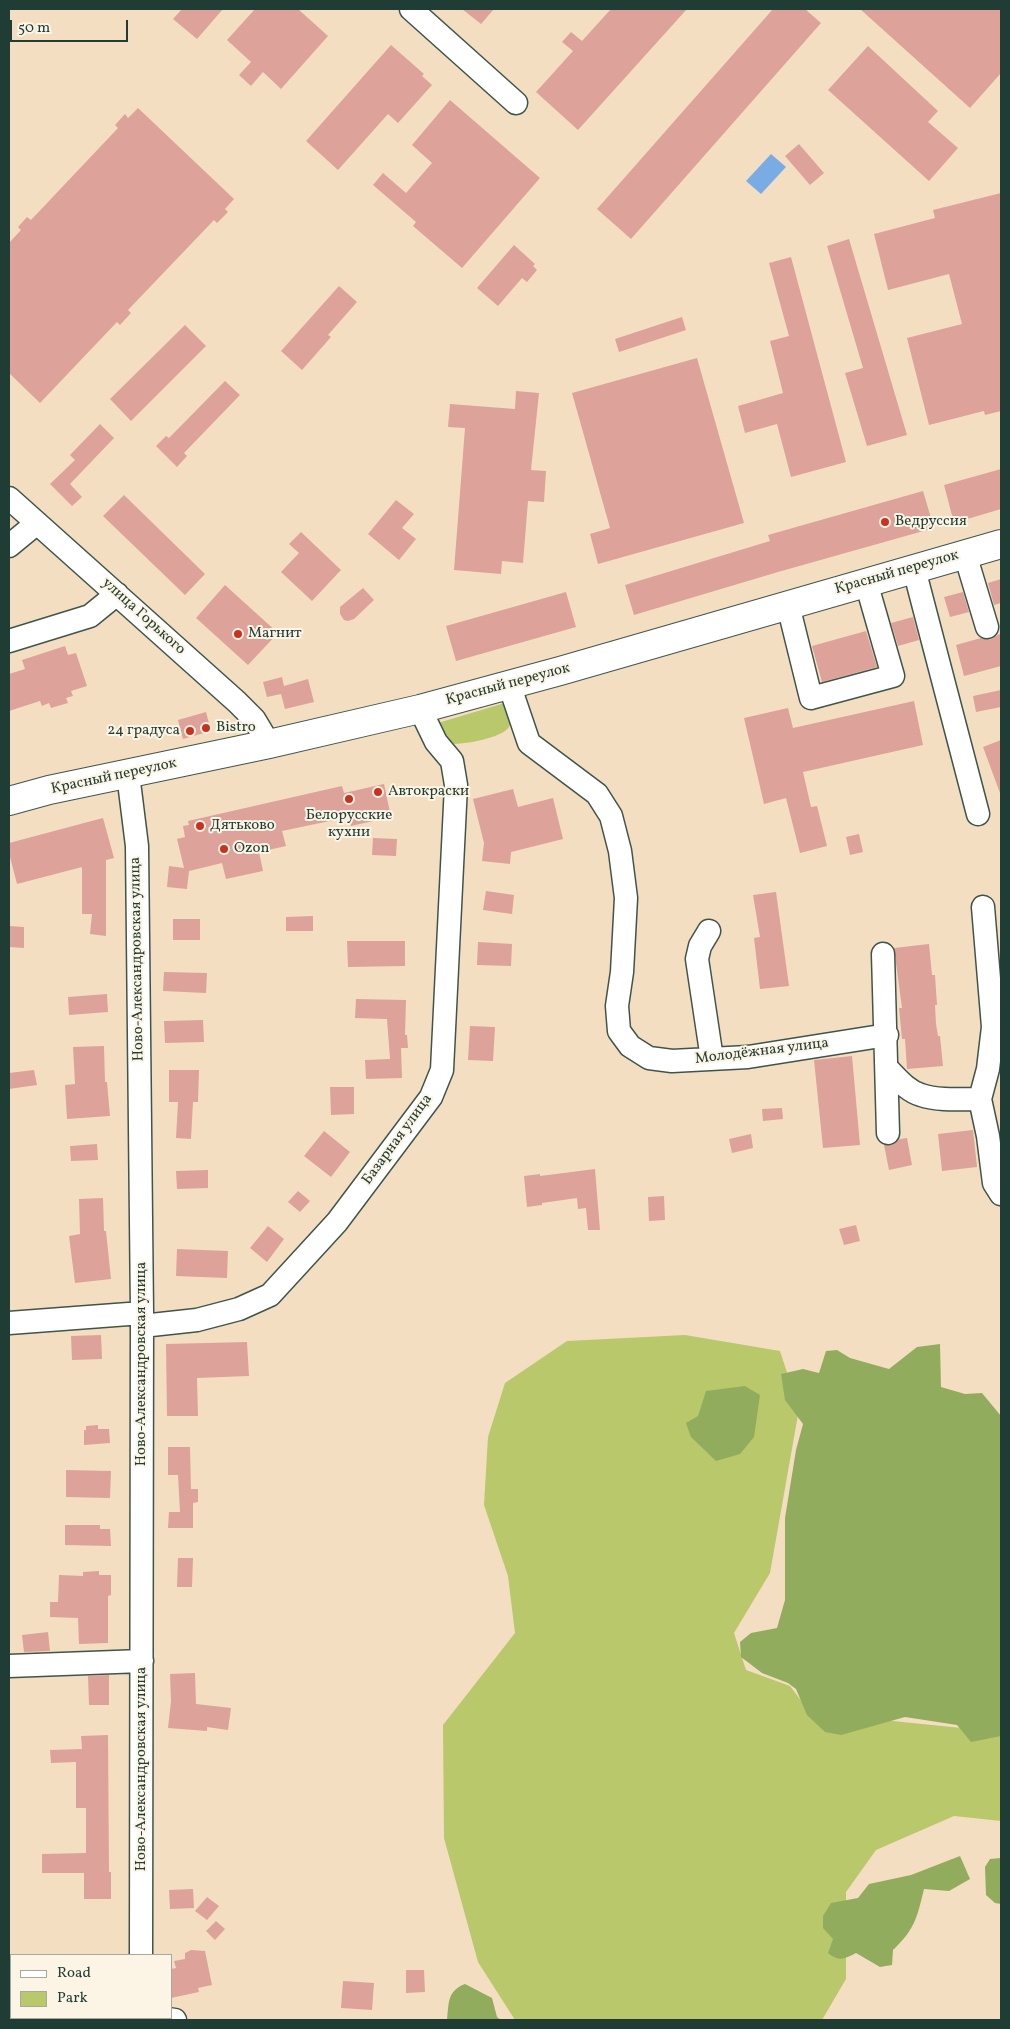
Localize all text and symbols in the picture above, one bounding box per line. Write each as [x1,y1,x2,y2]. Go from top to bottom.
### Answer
scale bar [12,10,130,42]
text: 50 m [18,18,50,39]
place label: Ведруссия [895,513,967,531]
marker: Ведруссия [879,516,891,528]
street label: Красный переулок [833,547,961,599]
street label: улица Горького [98,575,188,659]
place label: Магнит [248,625,302,643]
marker: Магнит [232,628,244,640]
street label: Красный переулок [444,660,572,710]
place label: Bistro [216,719,256,737]
place label: 24 градуса [107,722,180,740]
marker: Bistro [200,722,212,734]
marker: 24 градуса [184,725,196,737]
street label: Красный переулок [50,755,178,799]
place label: Автокраски [388,783,469,801]
marker: Автокраски [372,786,384,798]
marker: Белорусские кухни [343,793,355,805]
place label: Белорусские кухни [306,807,392,842]
place label: Дятьково [210,817,275,835]
marker: Дятьково [194,820,206,832]
place label: Ozon [234,840,269,858]
marker: Ozon [218,843,230,855]
street label: Ново-Александровская улица [127,857,149,1061]
street label: Молодёжная улица [694,1035,830,1069]
street label: Базарная улица [359,1091,437,1189]
street label: Ново-Александровская улица [133,1262,151,1466]
street label: Ново-Александровская улица [133,1667,151,1871]
legend [10,1954,172,2019]
text: Road [57,1963,91,1984]
text: Park [57,1988,88,2009]

